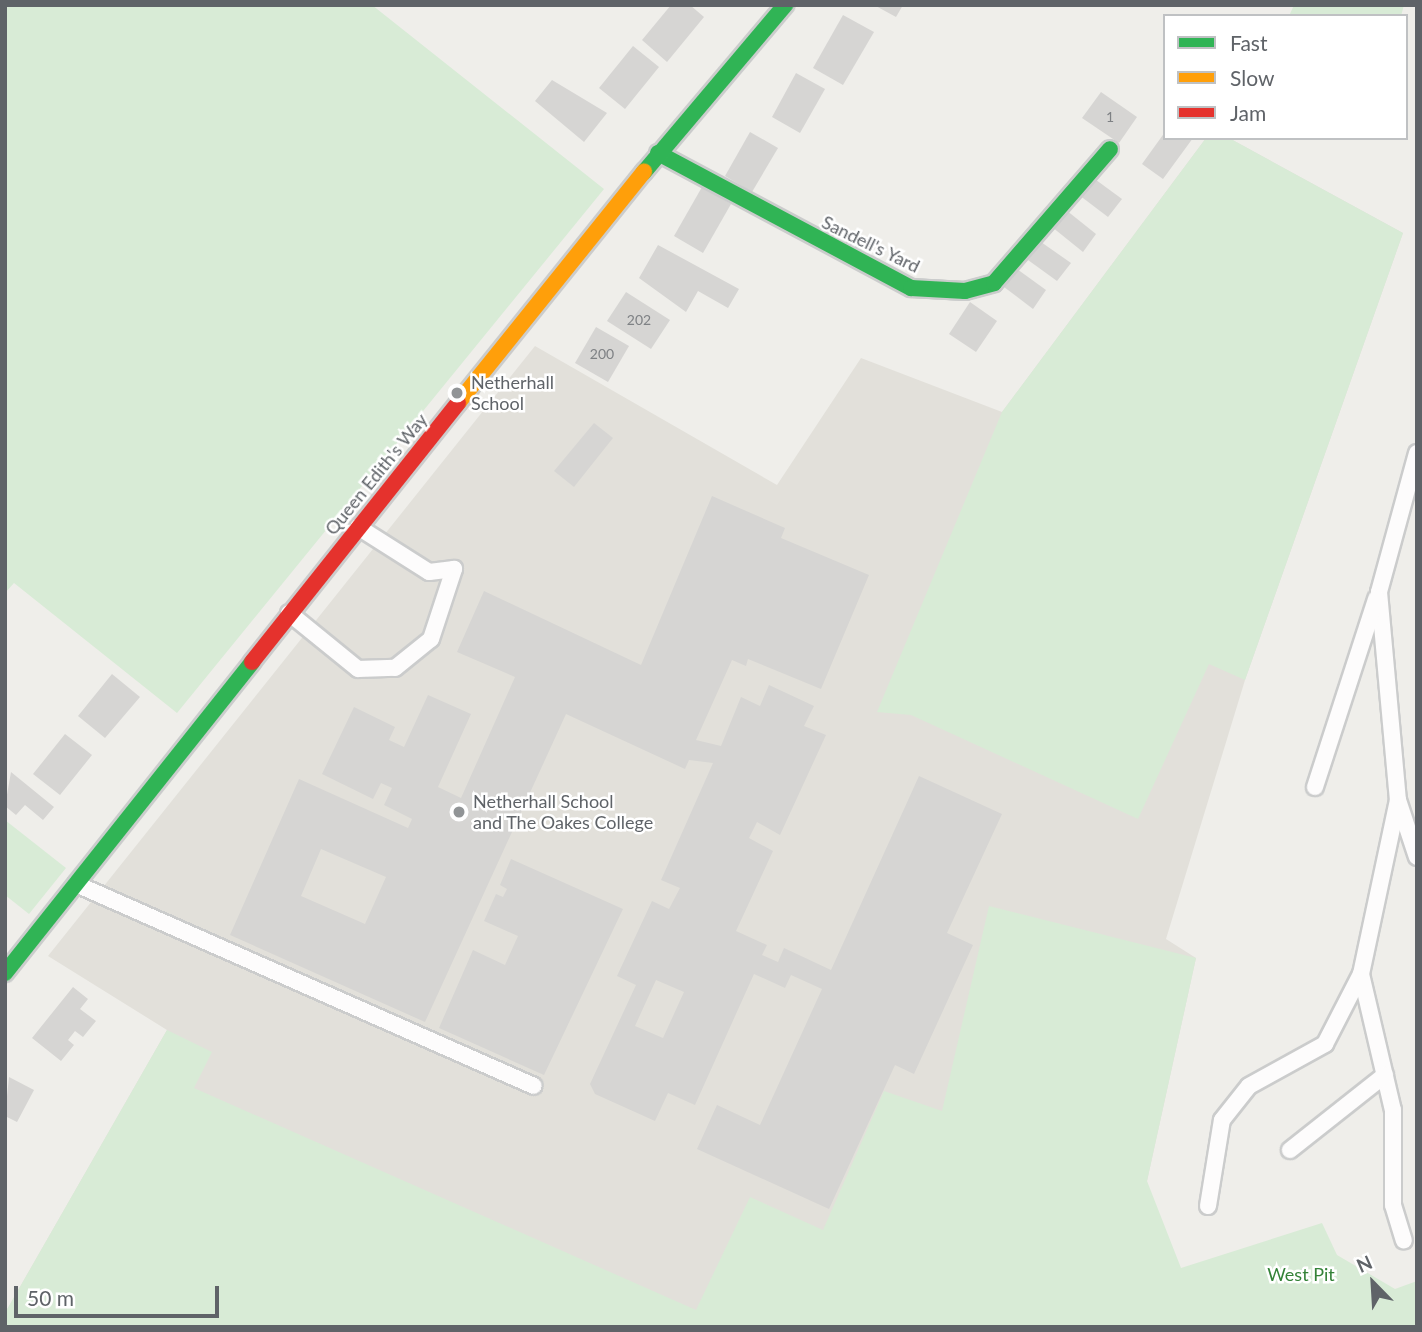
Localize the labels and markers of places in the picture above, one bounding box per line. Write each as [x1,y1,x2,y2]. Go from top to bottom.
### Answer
place label: Netherhall School [471,372,554,414]
marker: Netherhall School [449,385,465,401]
place label: Netherhall School and The Oakes College [473,791,654,834]
marker: Netherhall School and The Oakes College [451,804,467,820]

